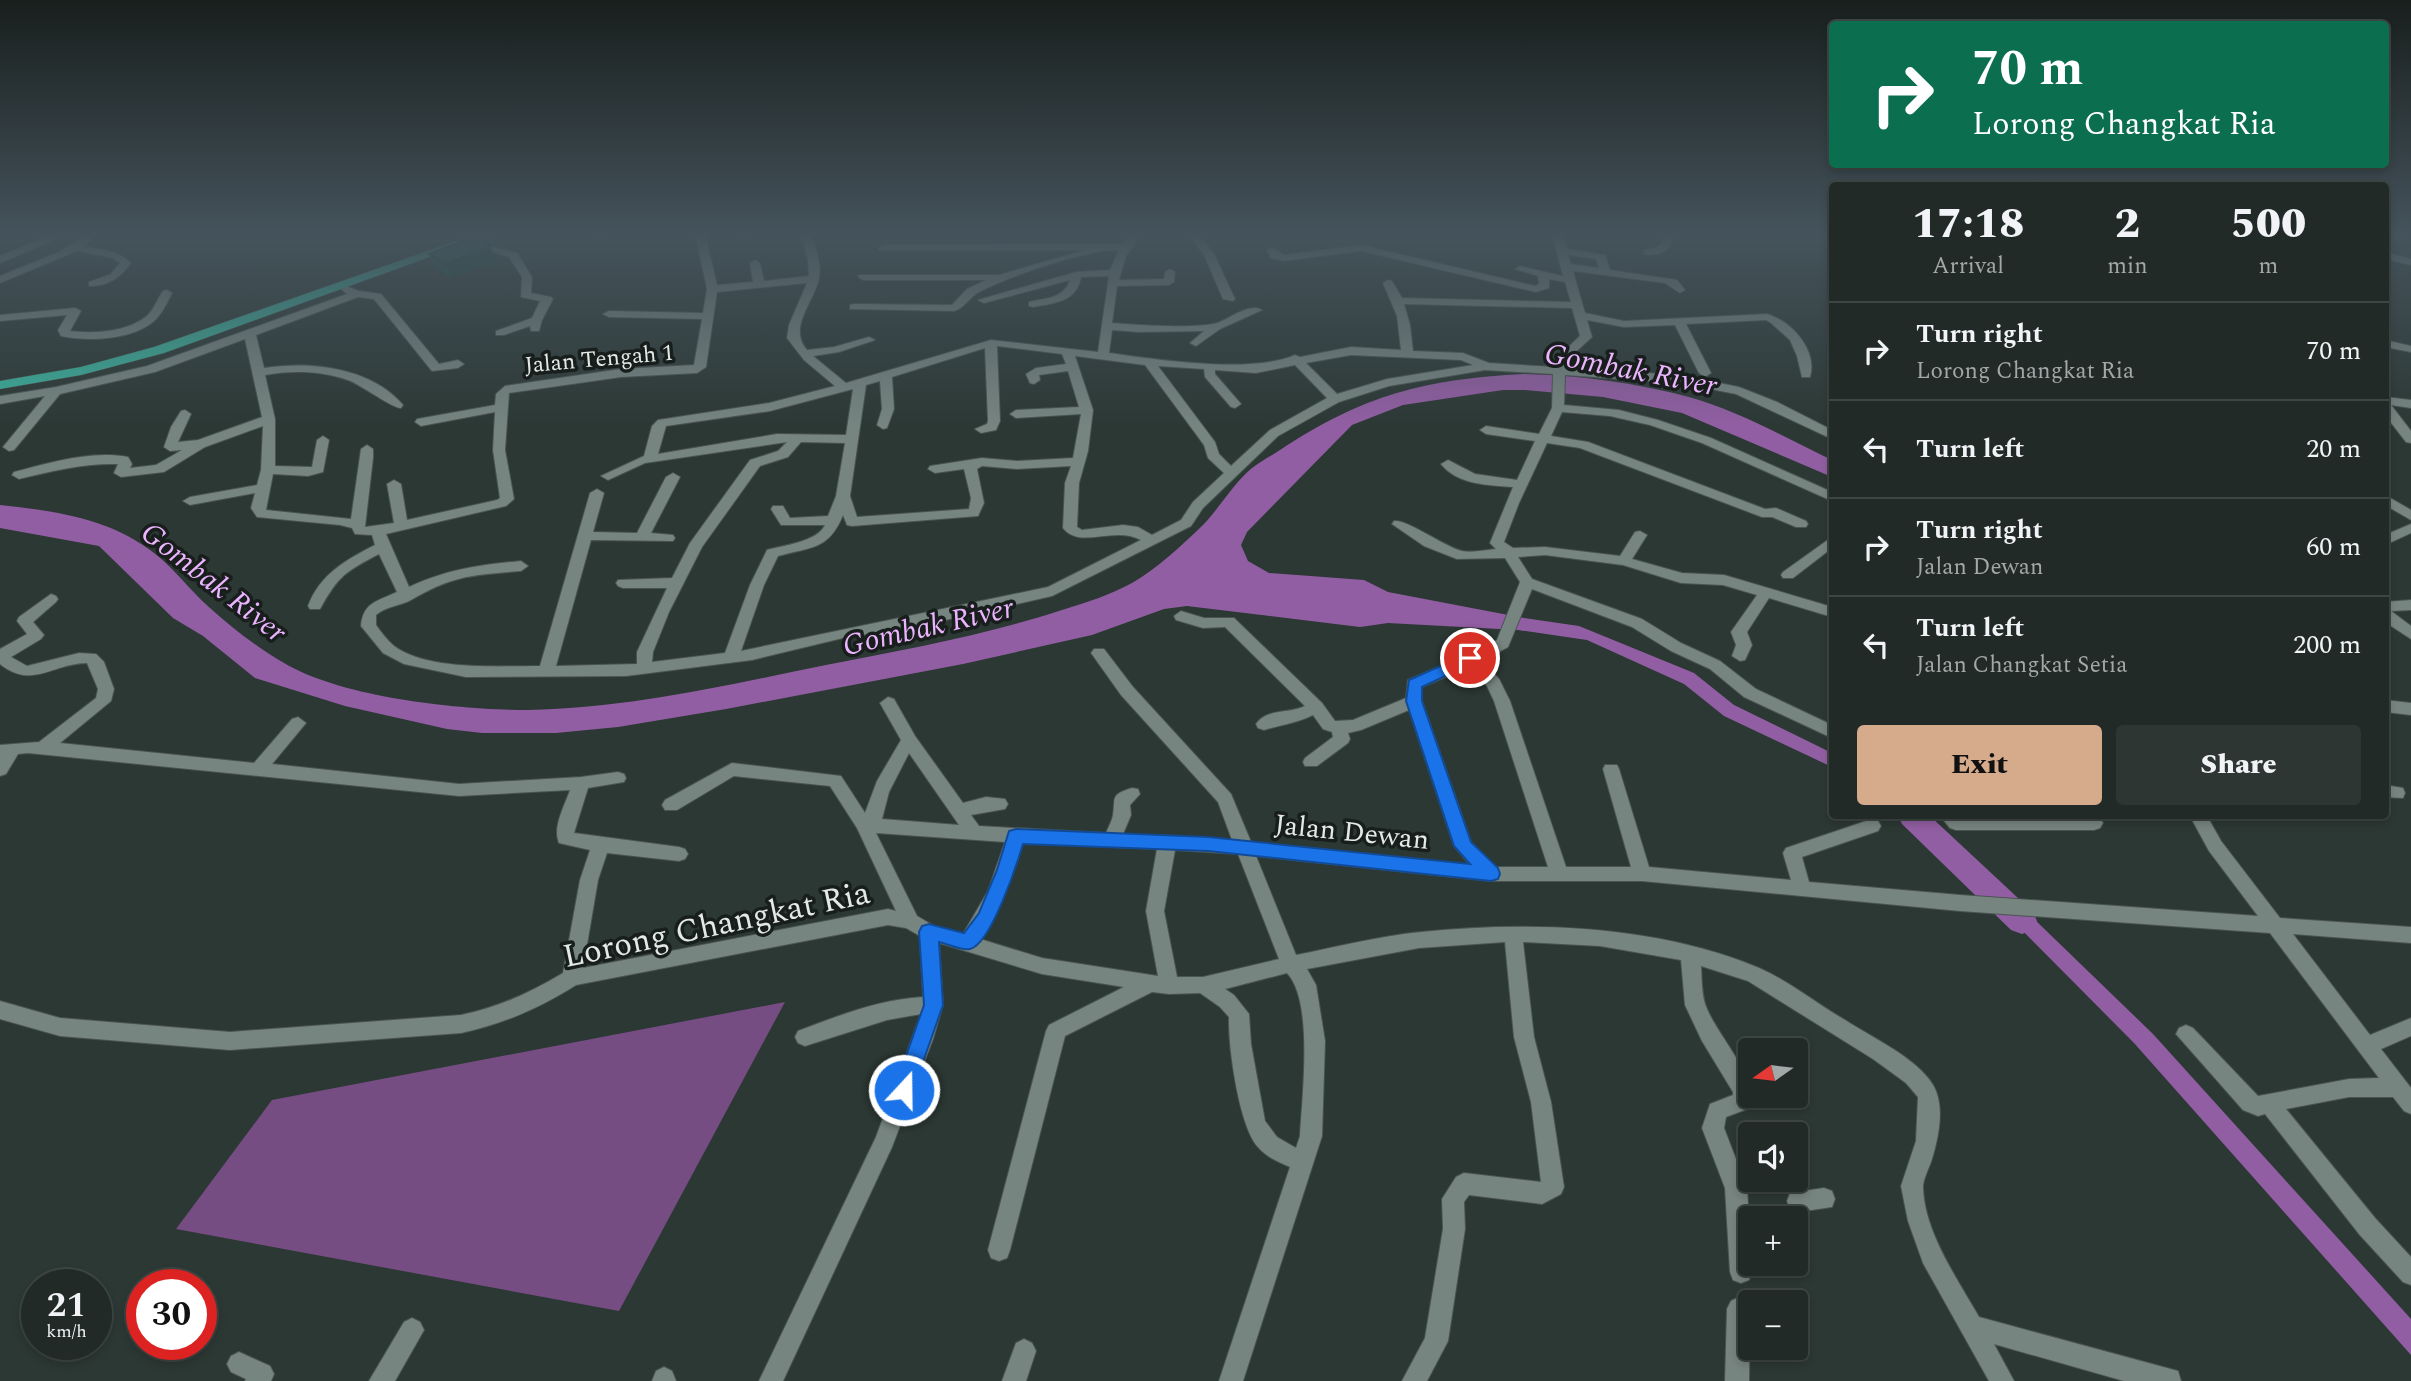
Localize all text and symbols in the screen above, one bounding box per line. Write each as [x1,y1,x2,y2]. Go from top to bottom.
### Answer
text: 70 m [1972,32,2083,107]
icon: right [1857,49,1948,140]
text: Lorong Changkat Ria [1972,100,2276,149]
text: 17:18 [1912,193,2024,256]
text: 2 [2115,193,2140,256]
text: 500 [2230,193,2306,256]
text: Arrival [1932,249,2004,284]
text: min [2107,249,2148,284]
text: m [2258,249,2278,284]
text: Turn right [1916,314,2043,354]
water label: Gombak River [1541,331,1722,409]
text: 70 m [2306,331,2361,371]
icon: right [1857,332,1895,370]
street label: Jalan Tengah 1 [523,336,675,383]
text: Lorong Changkat Ria [1916,354,2134,389]
text: Turn left [1916,429,2024,469]
text: 20 m [2306,429,2361,469]
icon: left [1857,430,1895,468]
text: Turn right [1916,510,2043,550]
water label: Gombak River [130,511,297,655]
text: 60 m [2306,527,2361,567]
icon: right [1857,528,1895,566]
text: Jalan Dewan [1916,550,2043,585]
water label: Gombak River [838,585,1019,669]
text: Turn left [1916,608,2024,648]
text: 200 m [2293,625,2361,665]
icon: left [1857,626,1895,664]
pin [1440,628,1500,688]
icon: arrive [1451,639,1489,677]
text: Jalan Changkat Setia [1916,648,2127,683]
button: Exit [1857,725,2102,805]
button: Share [2116,725,2361,805]
street label: Jalan Dewan [1272,803,1431,862]
street label: Lorong Changkat Ria [558,868,875,982]
north arrow [1738,1038,1808,1108]
map controls [1738,1038,1808,1360]
position arrow [867,1053,941,1127]
button: sound [1738,1122,1808,1192]
button: + [1738,1206,1808,1276]
speed limit sign: 30 [126,1269,217,1360]
text: 21 [47,1279,86,1332]
button: − [1738,1290,1808,1360]
text: km/h [46,1318,87,1345]

